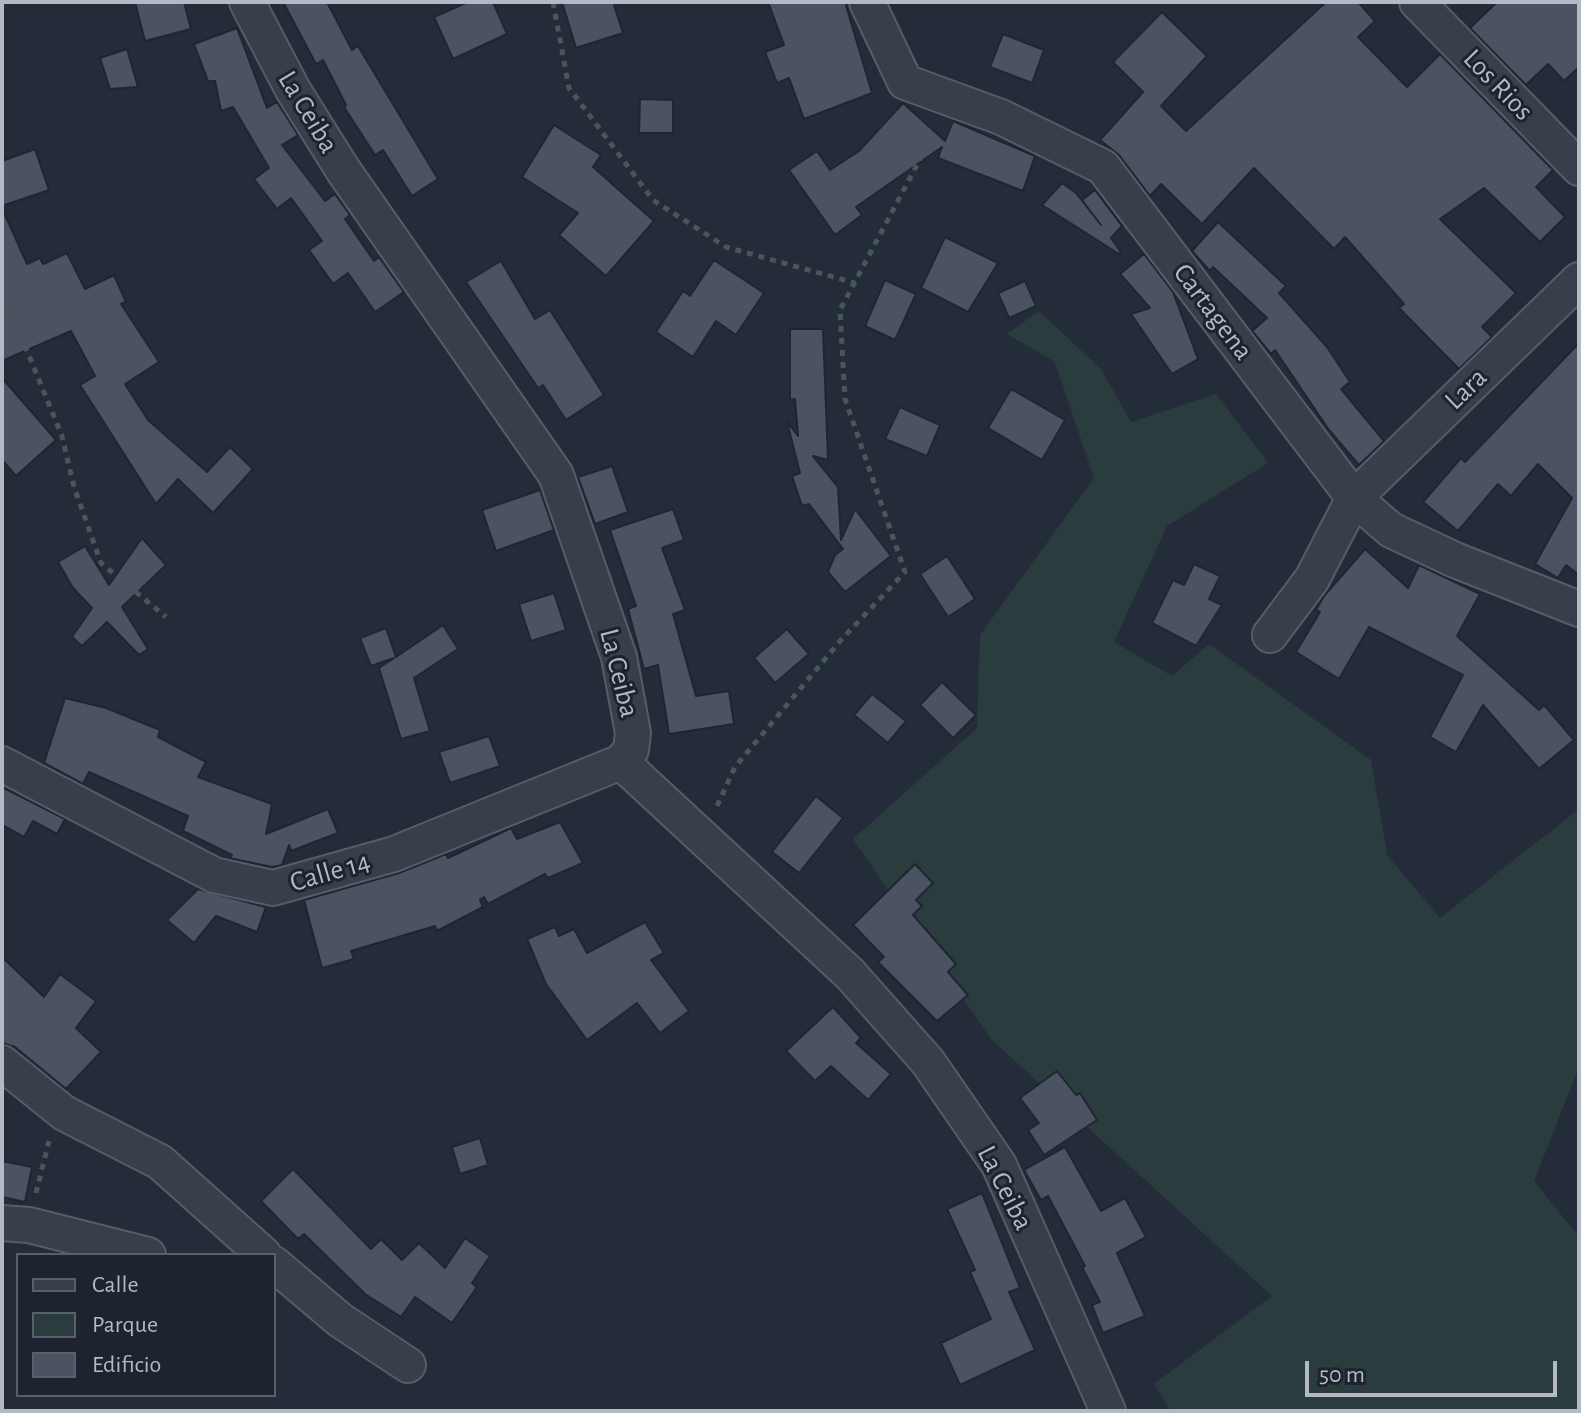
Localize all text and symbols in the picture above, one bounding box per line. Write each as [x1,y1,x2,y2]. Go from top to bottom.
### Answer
street label: Los Rios [1456,42,1540,128]
street label: La Ceiba [270,65,346,159]
street label: Cartagena [1166,257,1260,367]
street label: Lara [1438,361,1494,417]
street label: La Ceiba [592,625,646,721]
street label: Calle 14 [286,845,374,899]
street label: La Ceiba [970,1140,1040,1236]
legend [16,1253,276,1397]
text: Calle [92,1273,139,1297]
text: Parque [92,1313,158,1337]
scale bar [1309,1345,1561,1395]
text: Edificio [92,1353,161,1377]
text: 50 m [1319,1363,1365,1387]

